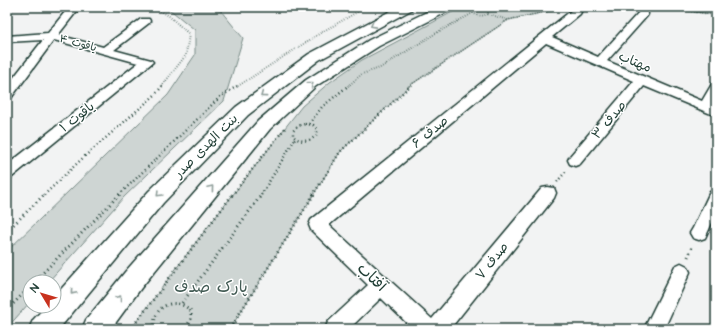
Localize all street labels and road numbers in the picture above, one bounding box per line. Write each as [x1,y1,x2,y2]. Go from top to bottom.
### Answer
street label: یاقوت ۴ [58,31,98,55]
street label: مهتاب [616,47,654,77]
street label: صدف ۳ [588,97,630,143]
street label: یاقوت ۱ [56,98,98,136]
street label: بنت الهدی صدر [169,110,242,183]
street label: صدف ۶ [408,112,452,152]
street label: صدف ۷ [471,238,513,284]
street label: آفتاب [352,257,393,297]

